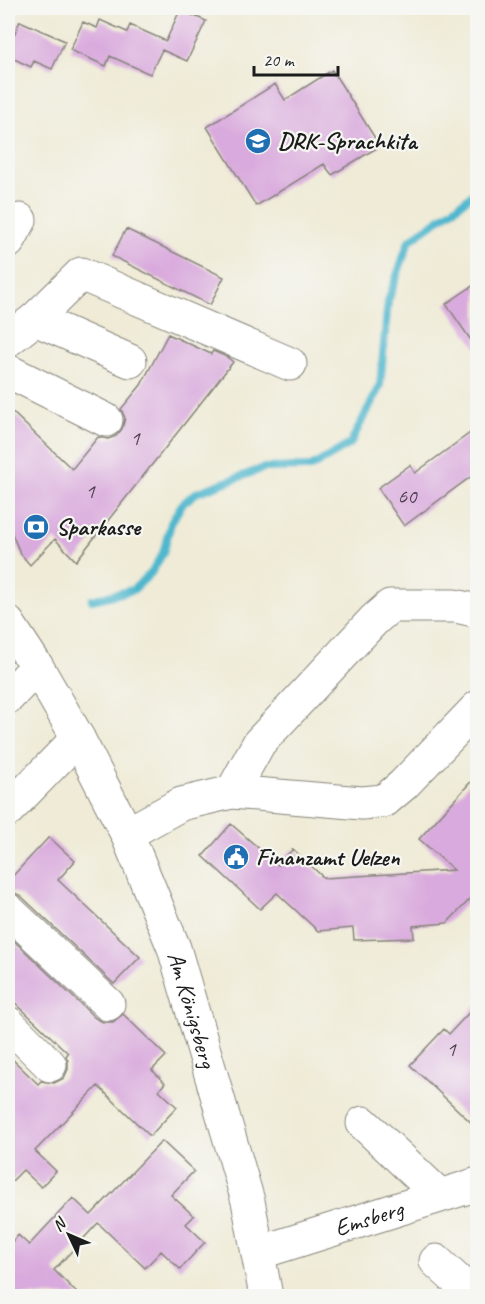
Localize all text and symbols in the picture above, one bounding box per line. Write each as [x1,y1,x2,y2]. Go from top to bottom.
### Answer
scale bar [254,39,338,77]
text: 20 m [263,49,296,71]
school or university icon: DRK-Sprachkita [243,126,273,156]
place label: DRK-Sprachkita [278,126,418,156]
house number: 1 [130,425,141,451]
house number: 1 [85,478,96,504]
house number: 60 [398,483,418,509]
bank icon: Sparkasse [21,512,51,542]
place label: Sparkasse [56,512,142,542]
public building icon: Finanzamt Uelzen [221,842,251,872]
place label: Finanzamt Uelzen [256,842,400,872]
street label: Am Königsberg [161,948,224,1072]
house number: 1 [446,1036,457,1062]
street label: Emsberg [331,1193,409,1243]
north arrow [39,1205,99,1265]
text: N [48,1213,72,1236]

